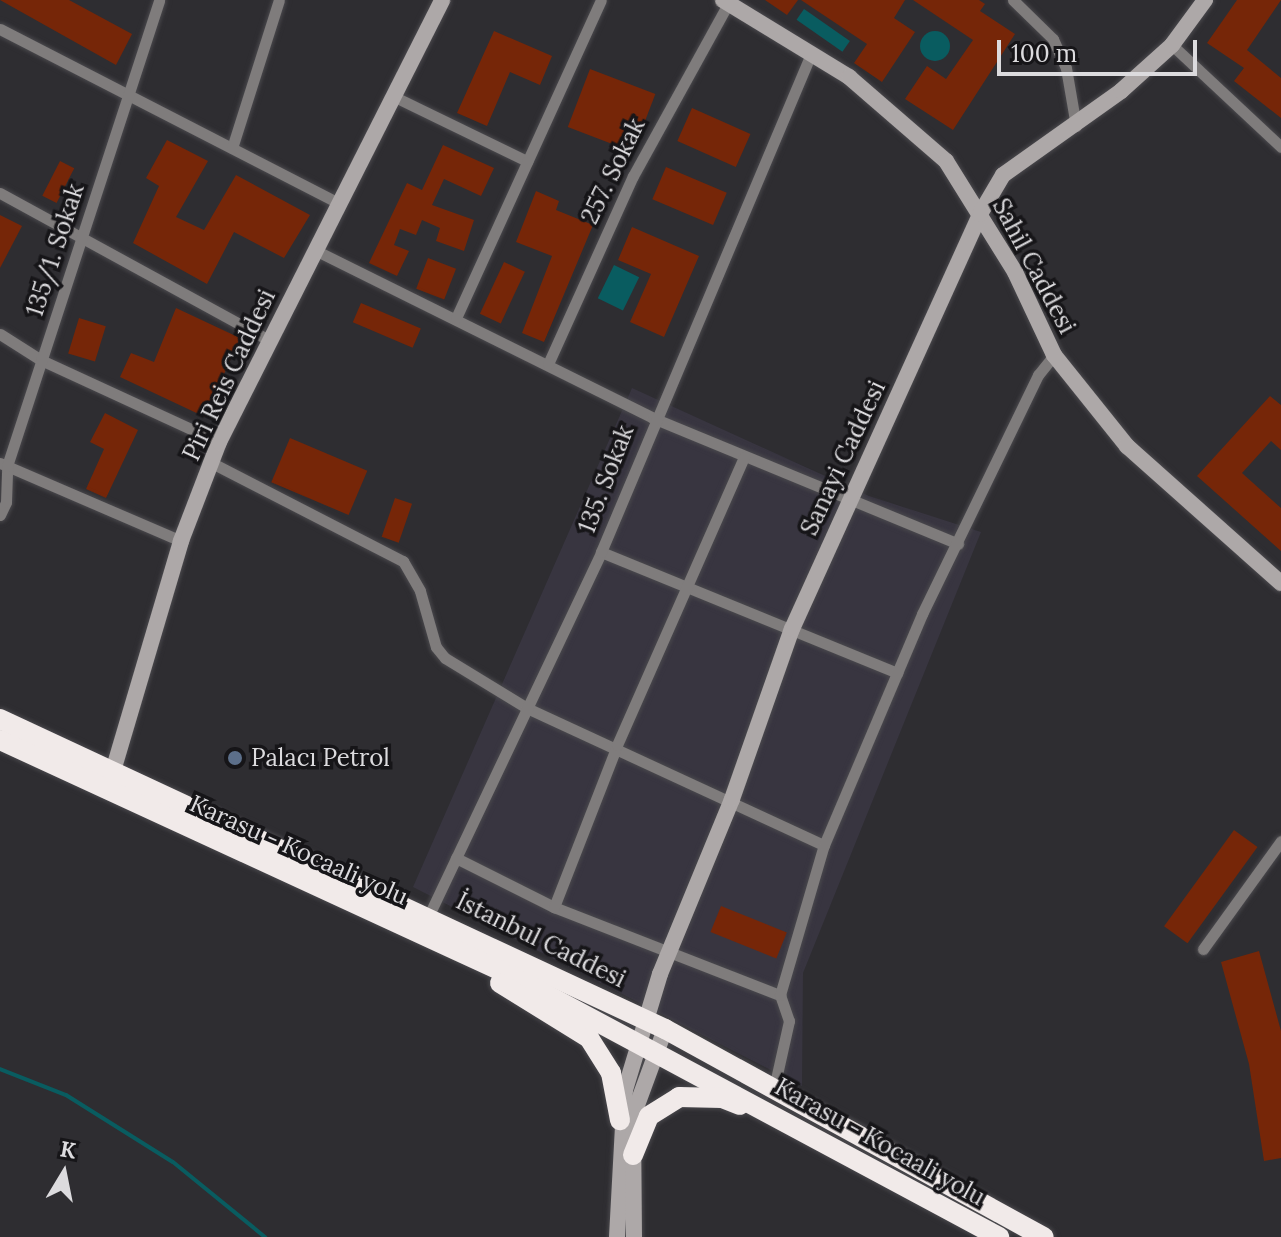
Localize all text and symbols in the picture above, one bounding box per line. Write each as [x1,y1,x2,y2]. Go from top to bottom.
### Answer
scale bar [1001,24,1201,74]
text: 100 m [1011,38,1077,69]
street label: 257. Sokak [575,113,651,229]
street label: 135/1. Sokak [20,180,90,320]
street label: Sahil Caddesi [986,194,1082,338]
street label: Piri Reis Caddesi [177,285,281,465]
street label: Sanayi Caddesi [795,376,891,540]
street label: 135. Sokak [572,421,640,537]
place label: Palacı Petrol [251,744,390,772]
marker: Palacı Petrol [226,749,244,767]
street label: Karasu - Kocaali yolu [186,789,412,911]
street label: İstanbul Caddesi [452,886,630,994]
street label: Karasu - Kocaali yolu [770,1072,990,1212]
north arrow [24,1133,104,1213]
text: K [58,1134,78,1165]

